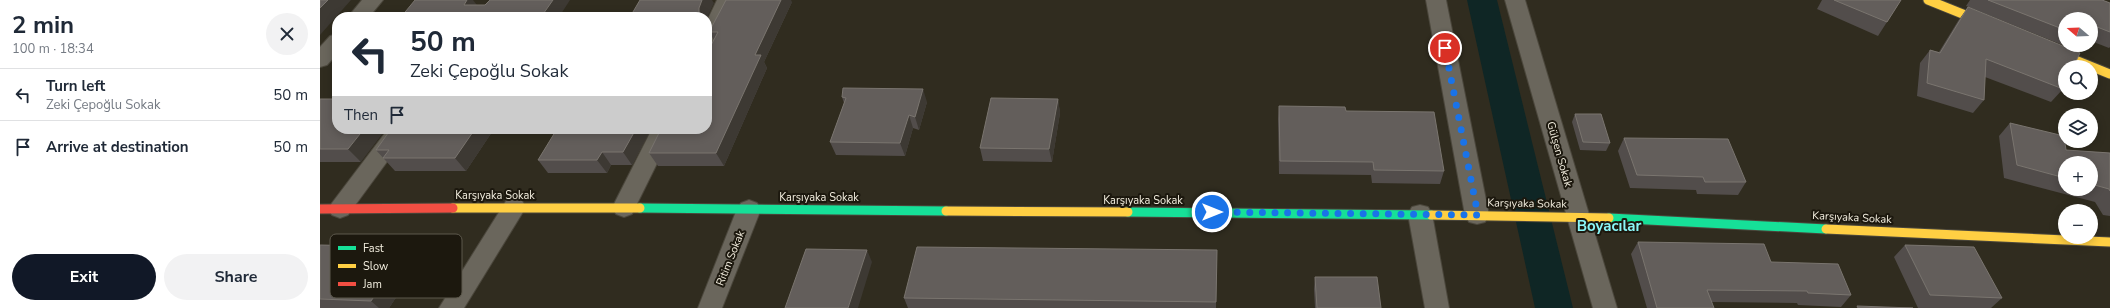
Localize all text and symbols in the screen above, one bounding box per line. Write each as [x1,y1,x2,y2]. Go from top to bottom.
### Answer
text: 2 min [12,9,74,41]
north arrow [2058,12,2098,52]
map controls [2058,12,2098,244]
button: close [266,13,308,55]
text: 50 m [410,23,476,61]
icon: left [344,28,396,80]
pin [1428,31,1462,65]
icon: arrive [1434,37,1456,59]
text: 100 m · 18:34 [12,40,94,58]
text: Zeki Çepoğlu Sokak [410,59,568,83]
button: search [2058,60,2098,100]
text: Turn left [46,76,105,96]
icon: left [12,84,34,106]
text: 50 m [273,85,308,105]
text: Zeki Çepoğlu Sokak [46,96,160,114]
icon: arrive [386,104,408,126]
text: Then [344,105,378,125]
button: layers [2058,108,2098,148]
street label: Gülşen Sokak [1543,120,1576,189]
icon: arrive [12,136,34,158]
text: Arrive at destination [46,137,189,157]
text: 50 m [273,137,308,157]
button: + [2058,156,2098,196]
street label: Karşıyaka Sokak [455,188,535,203]
street label: Karşıyaka Sokak [779,190,859,205]
position arrow [1191,191,1233,233]
street label: Karşıyaka Sokak [1103,193,1183,208]
street label: Karşıyaka Sokak [1487,195,1567,212]
button: − [2058,204,2098,244]
street label: Karşıyaka Sokak [1812,208,1893,227]
district label: Boyacılar [1577,216,1641,236]
street label: Ritim Sokak [713,228,749,288]
legend [330,234,462,298]
text: Fast [363,241,384,256]
button: Exit [12,254,156,300]
button: Share [164,254,308,300]
text: Slow [363,259,388,274]
text: Jam [362,277,382,292]

